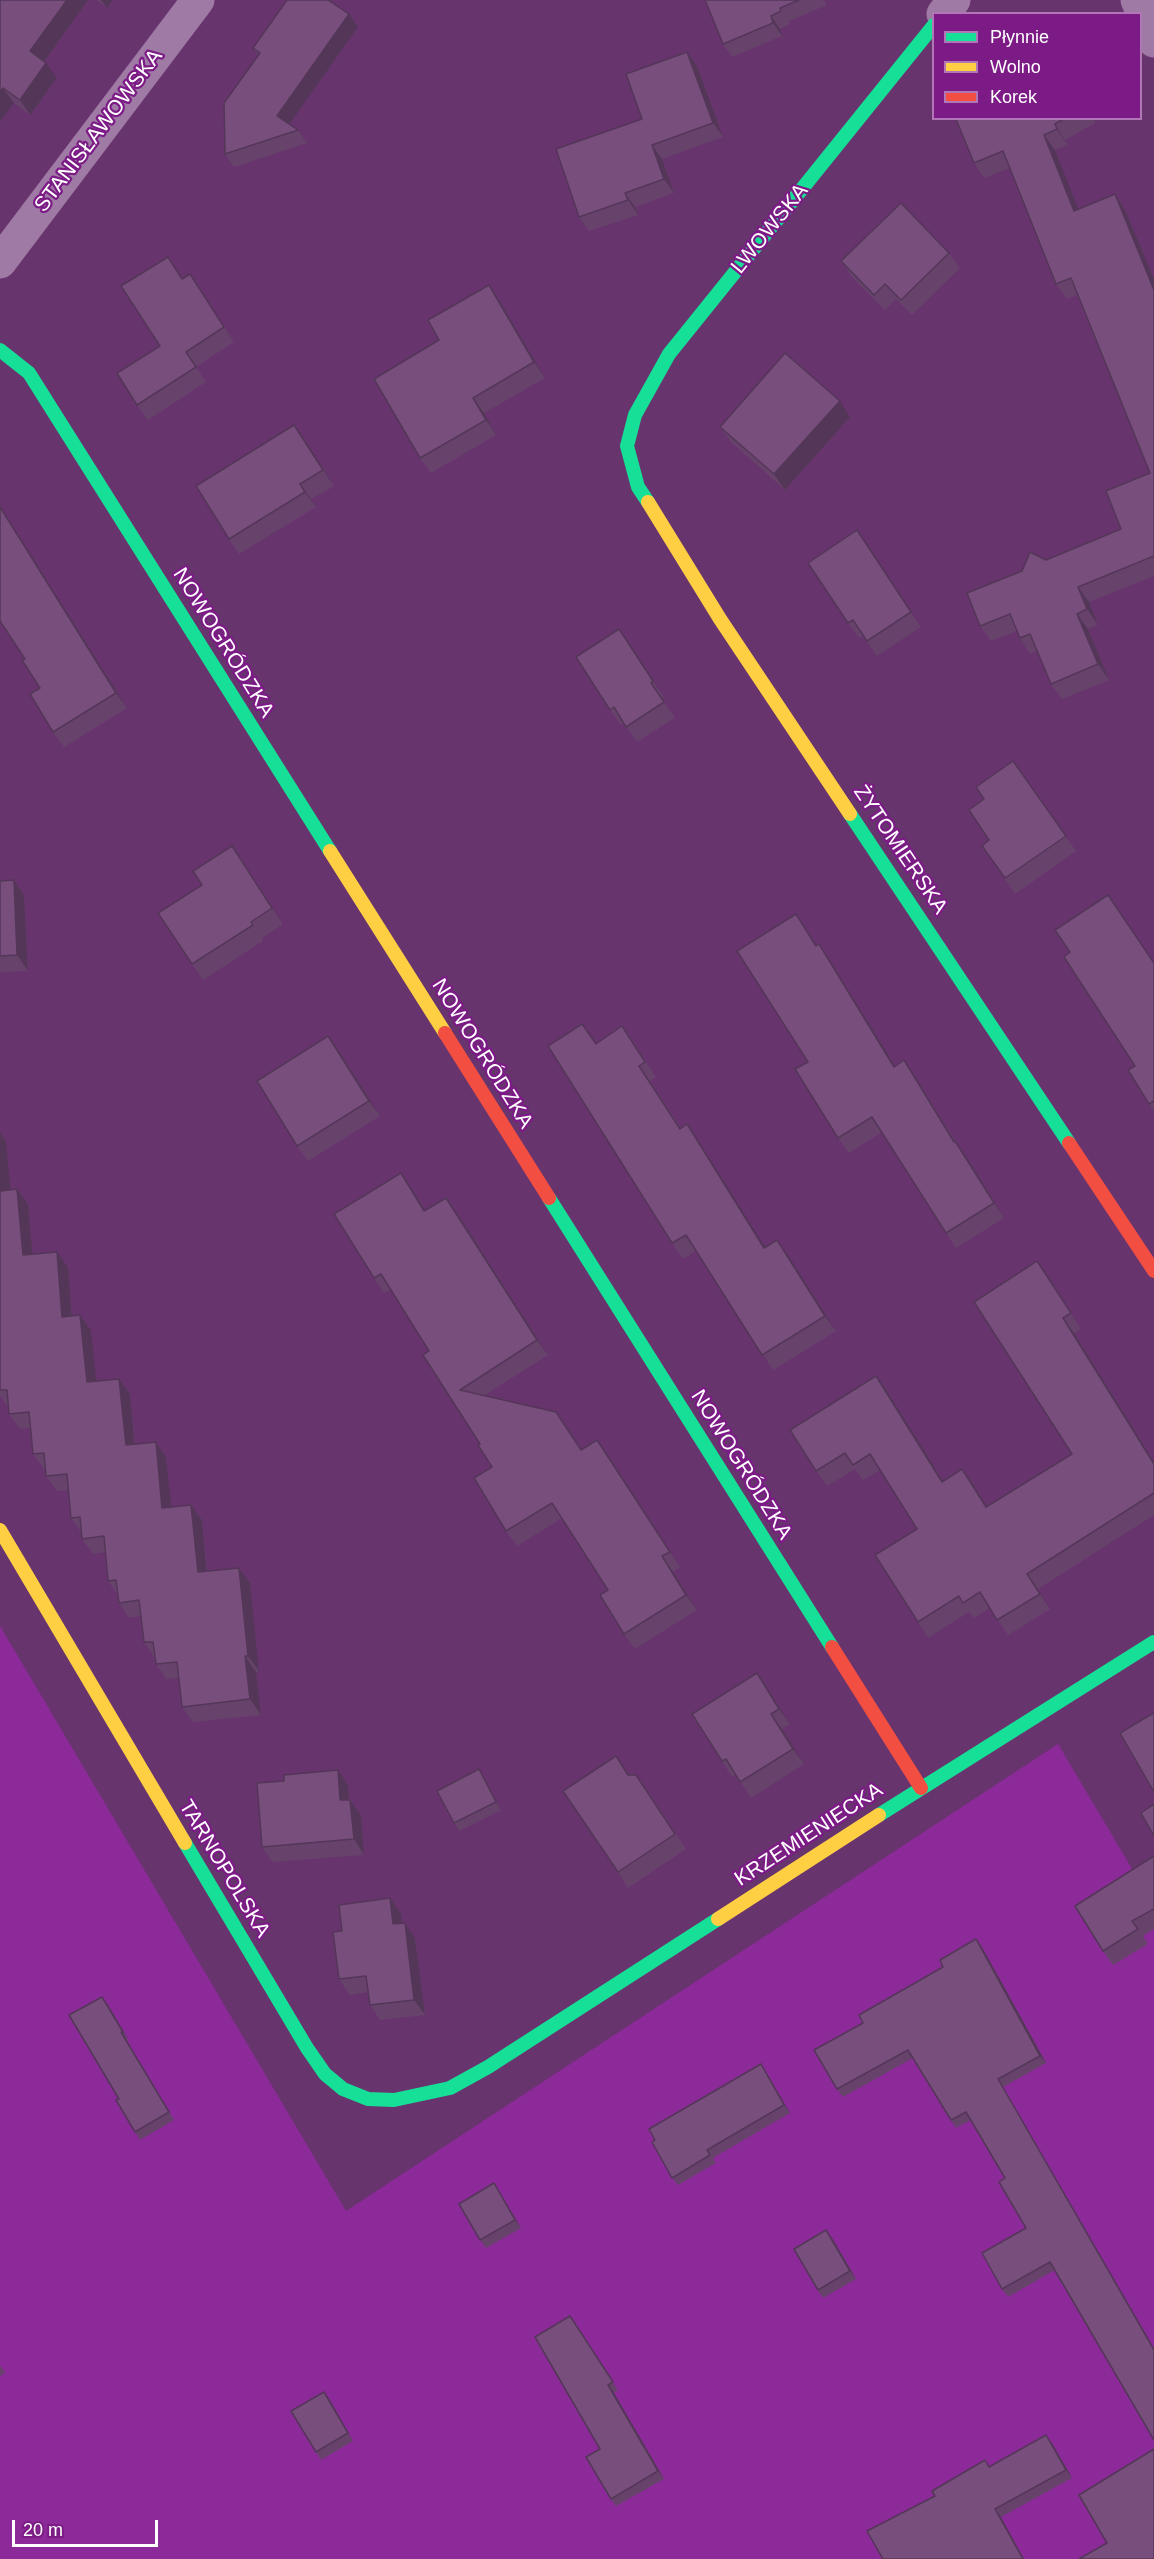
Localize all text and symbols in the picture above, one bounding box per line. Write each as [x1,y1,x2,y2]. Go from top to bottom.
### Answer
legend [932,12,1142,120]
text: Płynnie [990,27,1049,47]
street label: STANISŁAWOWSKA [30,45,168,217]
text: Wolno [990,57,1041,77]
text: Korek [990,87,1037,107]
street label: LWOWSKA [726,179,814,279]
street label: NOWOGRÓDZKA [167,564,279,722]
street label: ŻYTOMIERSKA [848,781,952,919]
street label: NOWOGRÓDZKA [426,975,538,1133]
street label: NOWOGRÓDZKA [685,1386,797,1544]
street label: KRZEMIENIECKA [730,1778,888,1892]
street label: TARNOPOLSKA [173,1796,275,1942]
scale bar [15,2508,160,2546]
text: 20 m [23,2520,63,2540]

